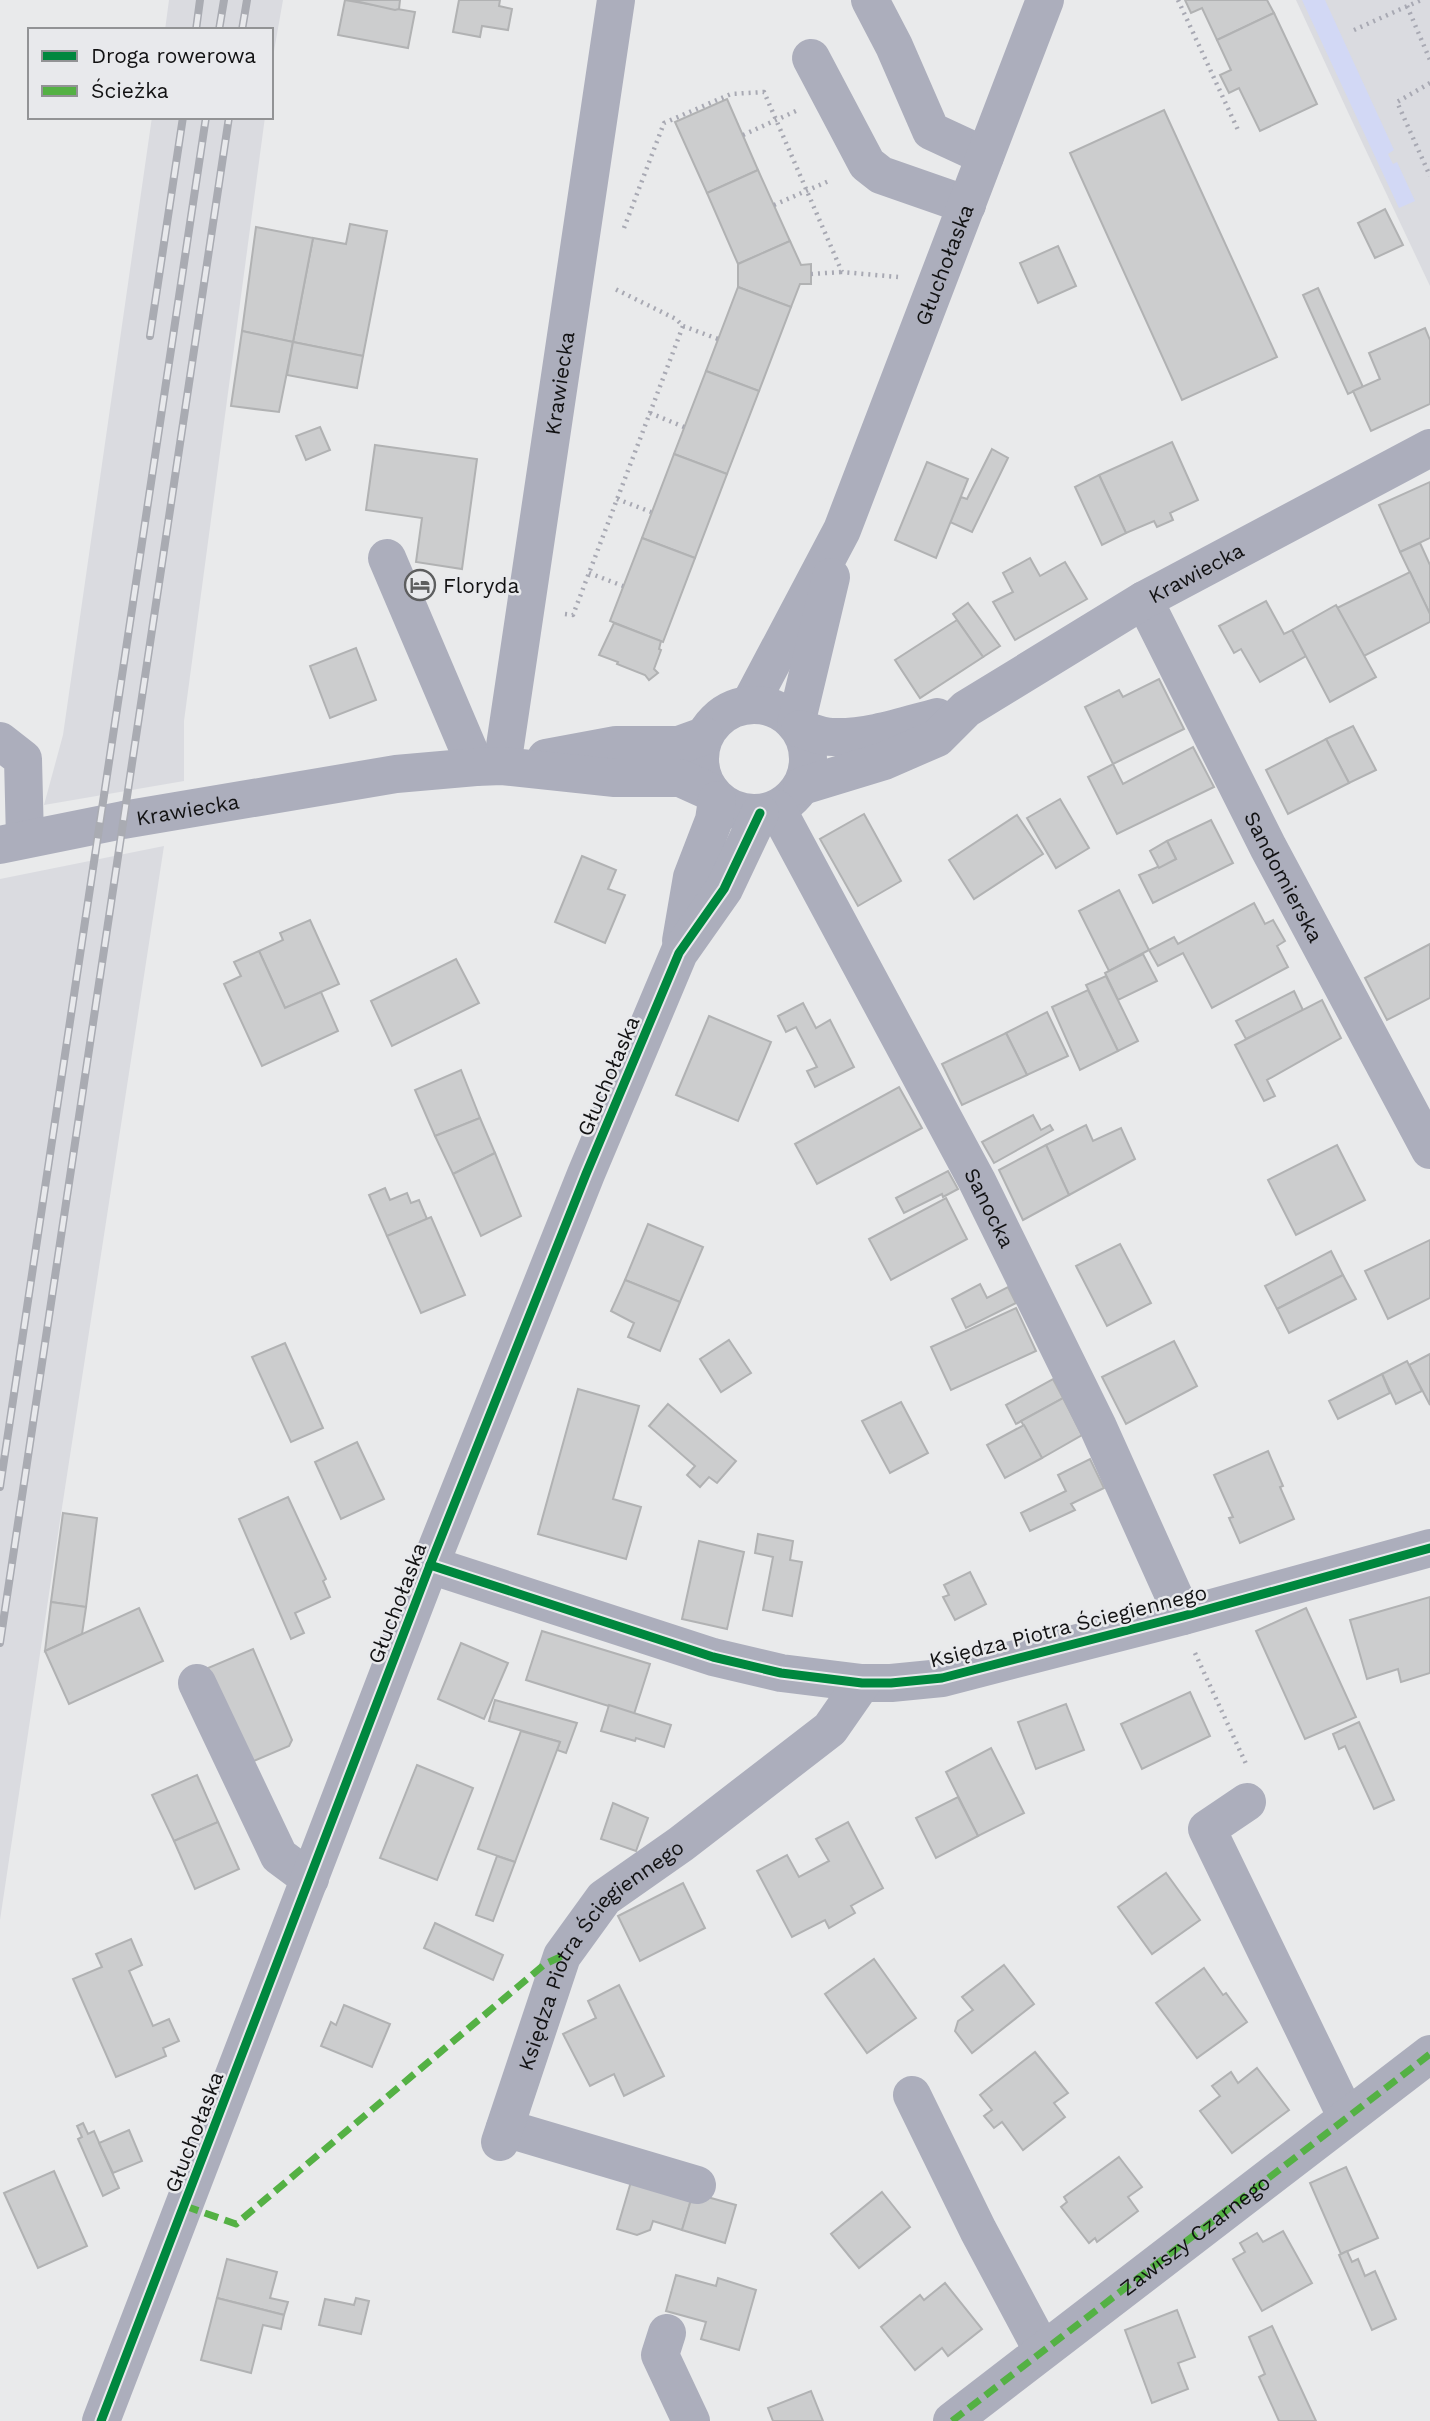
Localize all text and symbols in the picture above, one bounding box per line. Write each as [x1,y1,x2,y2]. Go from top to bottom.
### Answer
legend [28,28,273,119]
text: Droga rowerowa [91,43,256,68]
text: Ścieżka [91,78,169,103]
street label: Głuchołaska [909,200,978,329]
street label: Krawiecka [539,330,579,437]
street label: Krawiecka [1144,537,1248,608]
hotel icon: Floryda [403,568,437,602]
place label: Floryda [443,573,519,598]
street label: Krawiecka [134,788,241,830]
street label: Sandomierska [1240,807,1329,946]
street label: Głuchołaska [572,1012,644,1140]
street label: Sanocka [960,1163,1020,1252]
street label: Głuchołaska [362,1539,432,1667]
street label: Księdza Piotra Ściegiennego [927,1579,1209,1673]
street label: Księdza Piotra Ściegiennego [512,1834,688,2074]
street label: Głuchołaska [159,2068,229,2196]
street label: Zawiszy Czarnego [1115,2169,1275,2300]

